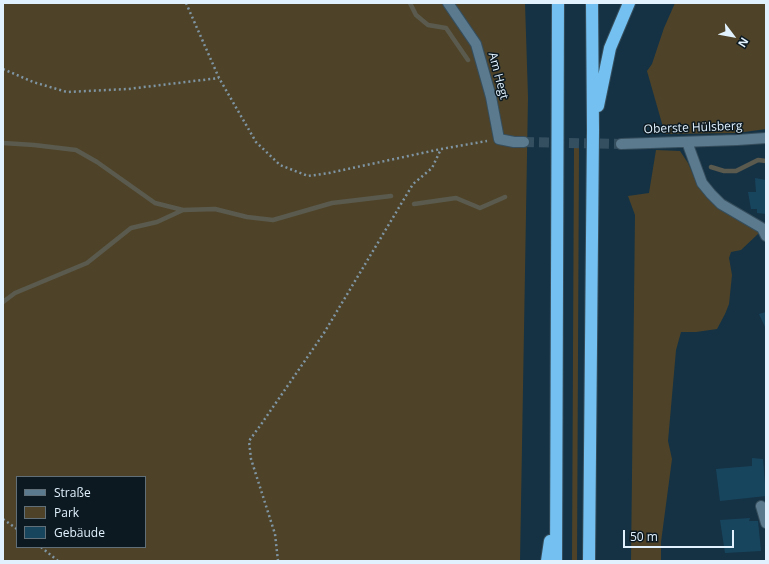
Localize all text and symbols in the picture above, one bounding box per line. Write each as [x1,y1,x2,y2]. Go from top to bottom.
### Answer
north arrow [713,16,753,56]
text: N [735,35,752,50]
street label: Am Hegt [485,51,511,101]
street label: Oberste Hülsberg [643,119,743,137]
legend [16,476,146,548]
text: Straße [54,484,91,501]
text: Park [54,504,79,521]
scale bar [625,522,736,548]
text: Gebäude [54,524,105,541]
text: 50 m [630,528,658,545]

